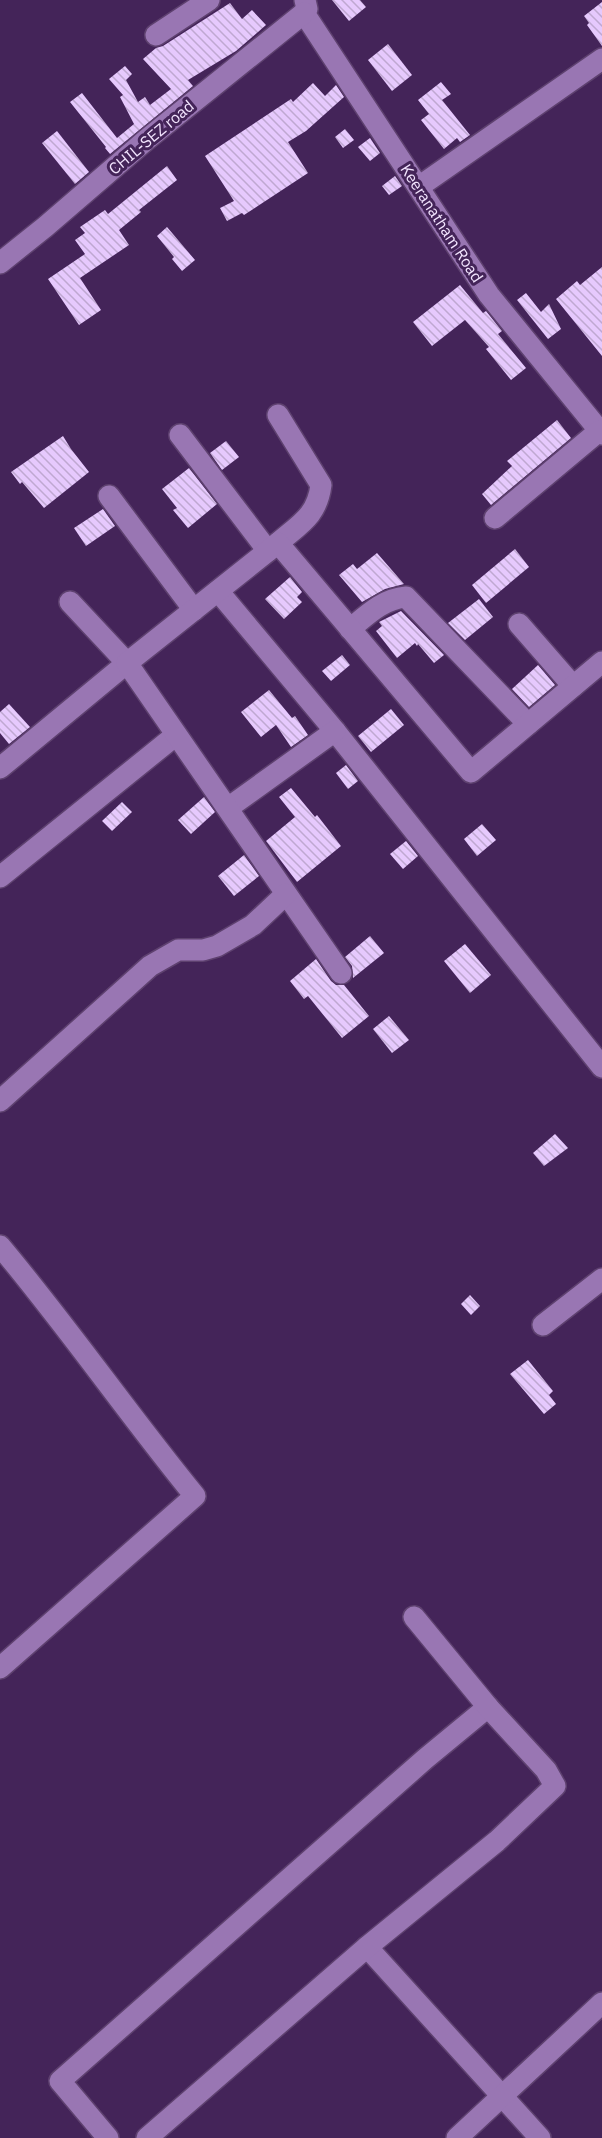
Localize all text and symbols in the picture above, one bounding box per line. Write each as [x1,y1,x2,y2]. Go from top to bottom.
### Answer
street label: CHIL-SEZ road [104,95,198,179]
street label: Keeranatham Road [396,160,488,286]

